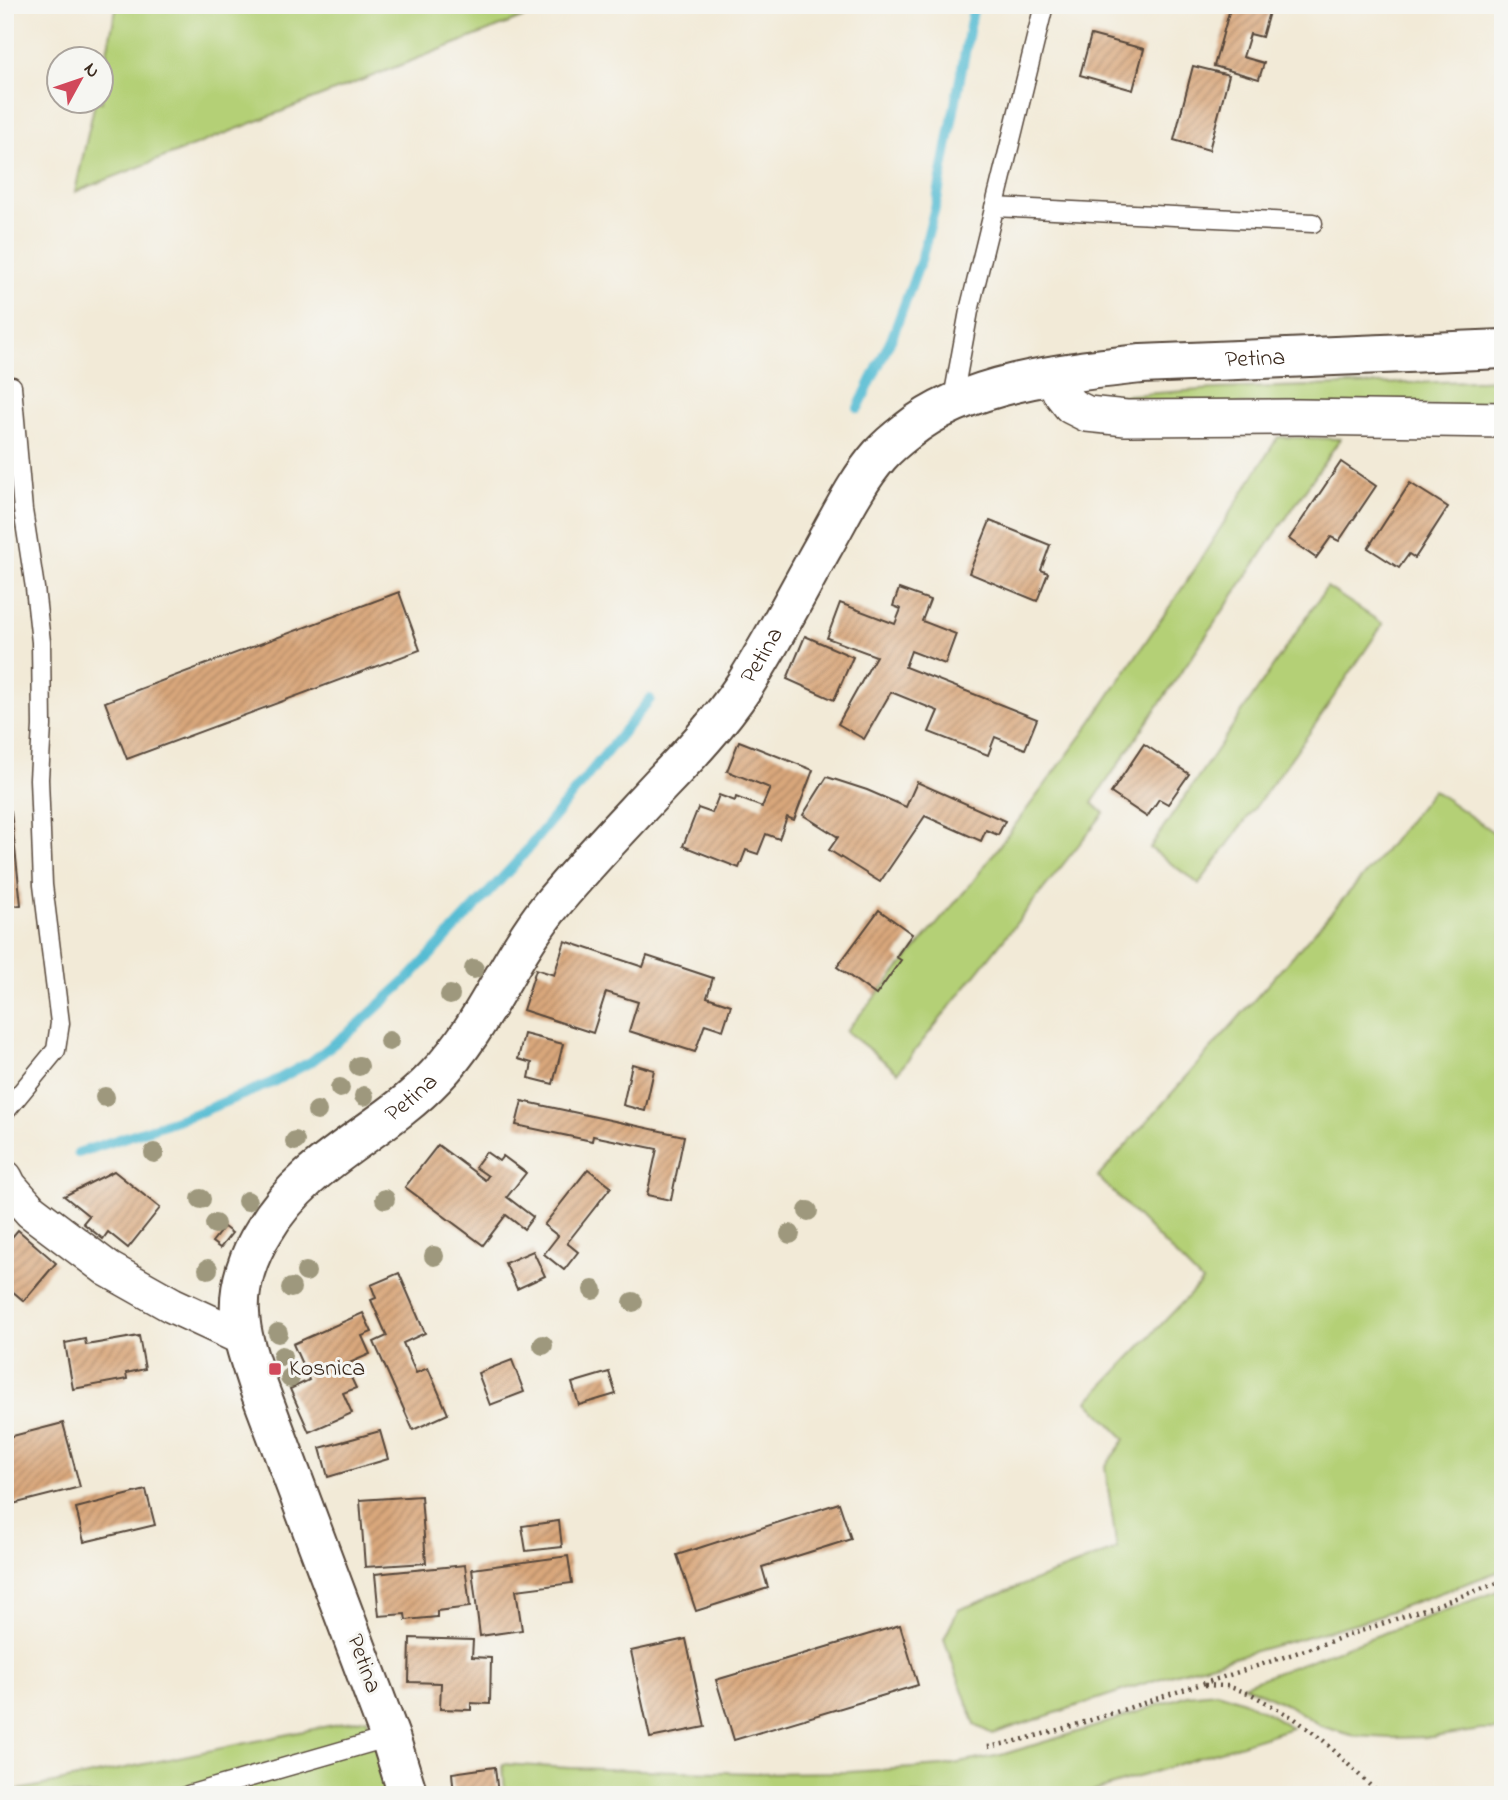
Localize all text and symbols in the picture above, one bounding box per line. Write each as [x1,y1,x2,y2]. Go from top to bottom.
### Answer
north arrow [46,46,116,116]
text: N [77,57,106,84]
street label: Petina [1224,341,1286,378]
street label: Petina [732,621,793,691]
street label: Petina [378,1066,446,1131]
place label: Kosnica [289,1352,365,1387]
marker: Kosnica [267,1361,283,1377]
street label: Petina [336,1630,390,1698]

